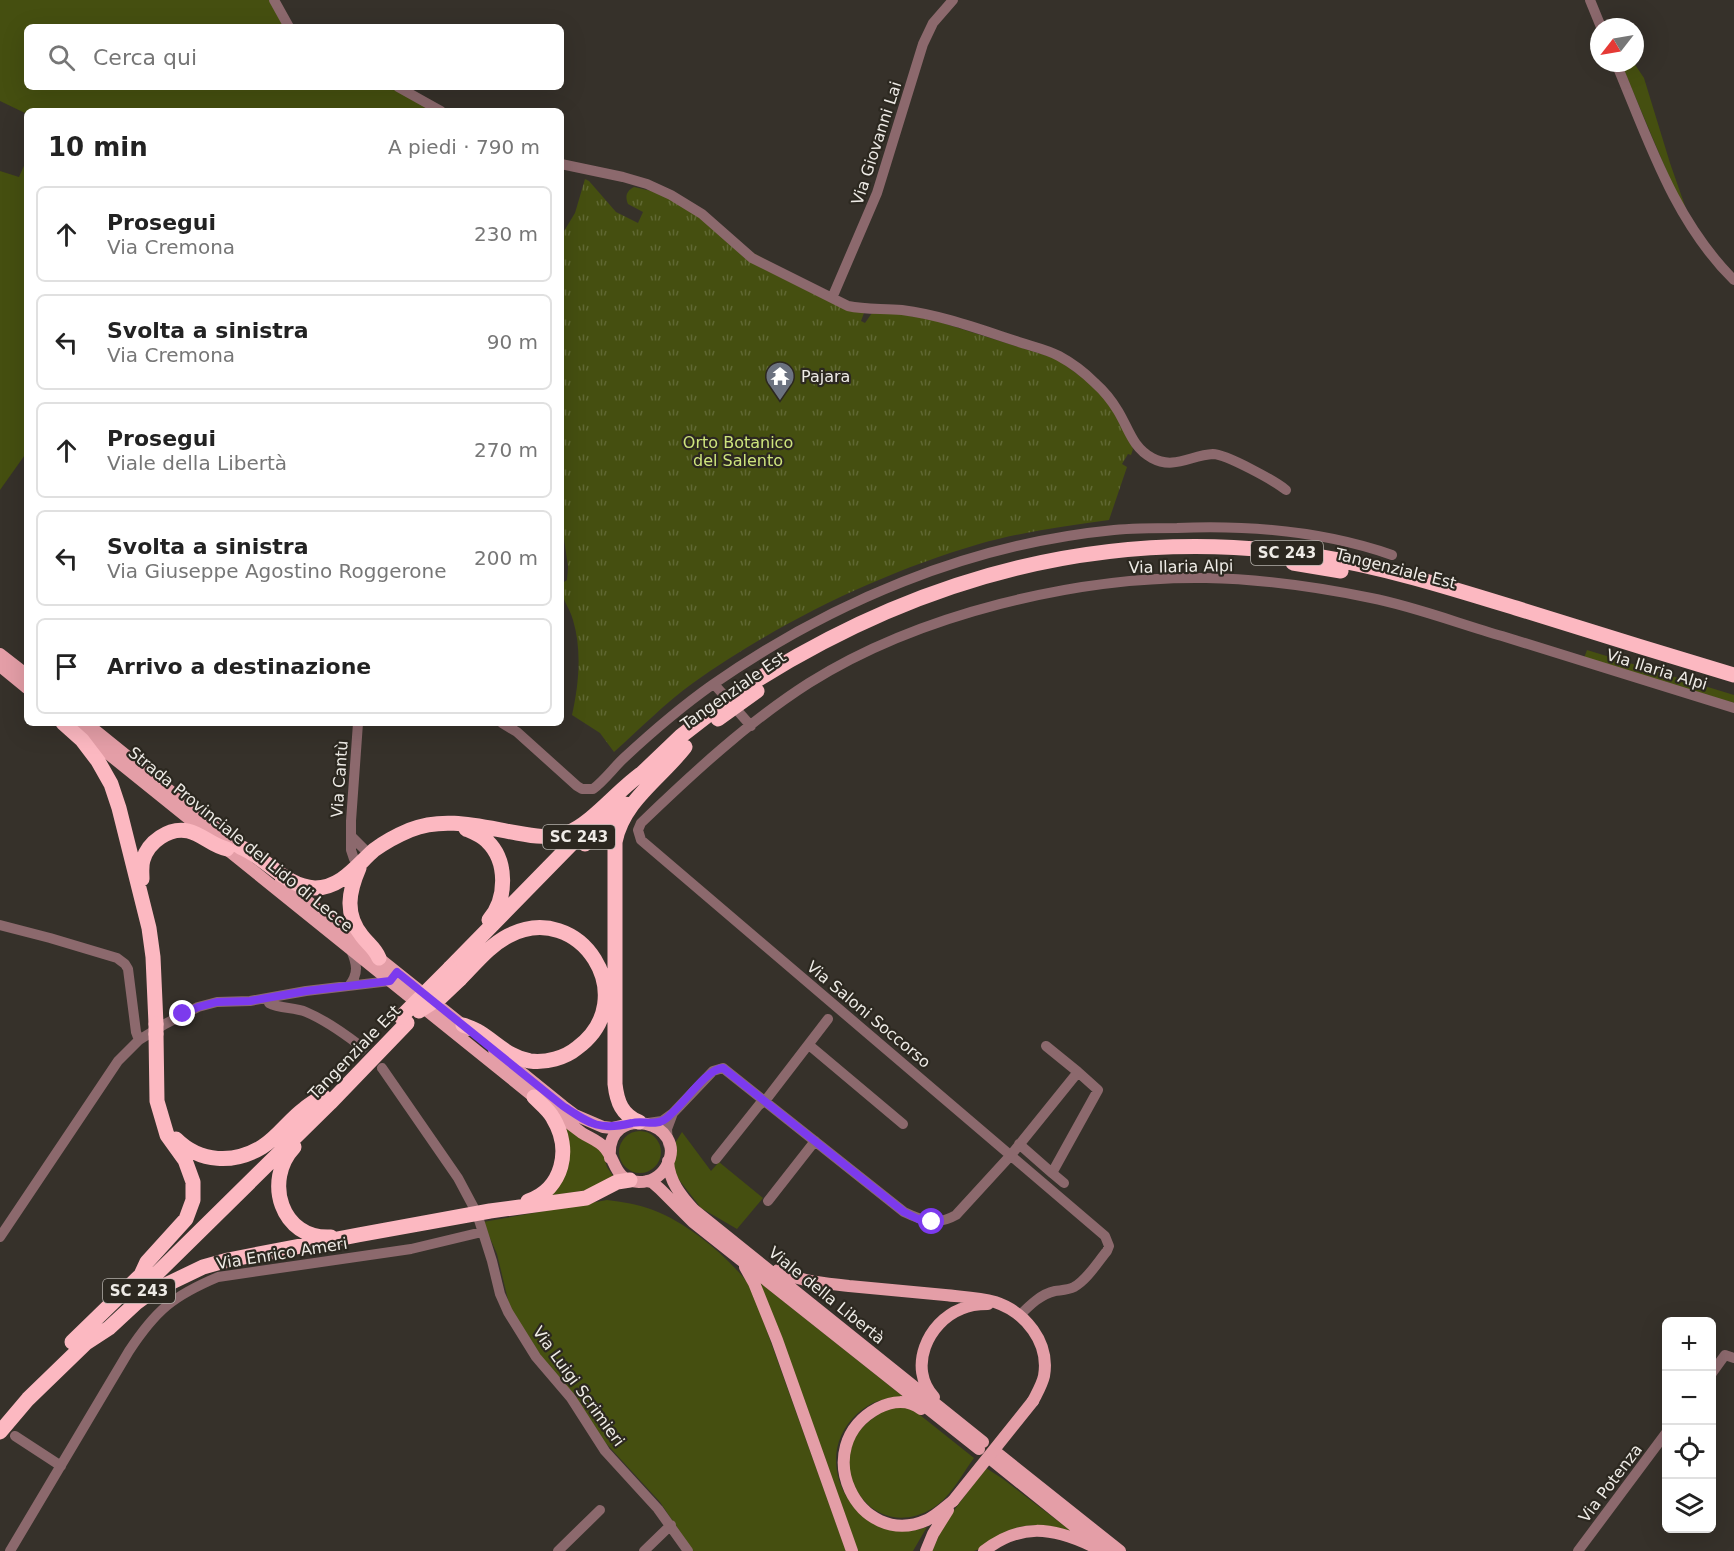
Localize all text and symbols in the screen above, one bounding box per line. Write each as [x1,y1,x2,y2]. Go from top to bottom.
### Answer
north arrow [1590,18,1644,72]
search box [24,24,564,90]
icon: search [45,41,78,74]
text: Cerca qui [93,45,197,70]
street label: Via Giovanni Lai [848,79,905,207]
text: 10 min [48,132,148,162]
text: A piedi · 790 m [388,135,540,159]
text: Prosegui [107,210,216,235]
icon: ahead [50,218,83,251]
text: 230 m [474,222,538,246]
text: Via Cremona [107,235,235,259]
text: Svolta a sinistra [107,318,309,343]
icon: left [50,326,83,359]
text: 90 m [487,330,538,354]
text: Via Cremona [107,343,235,367]
temple icon: Pajara [764,360,796,402]
place label: Pajara [801,367,850,386]
text: Prosegui [107,426,216,451]
park label: Orto Botanico del Salento [683,433,793,470]
icon: ahead [50,434,83,467]
text: 270 m [474,438,538,462]
text: Viale della Libertà [107,451,287,475]
text: Svolta a sinistra [107,534,309,559]
road number: SC 243 [1251,541,1323,565]
icon: left [50,542,83,575]
street label: Tangenziale Est [1332,544,1458,593]
text: 200 m [474,546,538,570]
street label: Via Ilaria Alpi [1128,556,1234,577]
text: Via Giuseppe Agostino Roggerone [107,559,447,583]
street label: Via Ilaria Alpi [1604,645,1710,694]
street label: Tangenziale Est [676,647,790,734]
icon: arrive [50,650,83,683]
text: Arrivo a destinazione [107,654,371,679]
street label: Via Cantù [327,740,352,818]
street label: Strada Provinciale del Lido di Lecce [125,743,357,936]
road number: SC 243 [543,825,615,849]
street label: Via Saloni Soccorso [803,957,934,1072]
route end [169,1000,195,1026]
street label: Tangenziale Est [304,1001,404,1104]
route start [918,1208,944,1234]
street label: Via Enrico Ameri [215,1234,349,1273]
street label: Viale della Libertà [765,1243,889,1348]
road number: SC 243 [103,1279,175,1303]
map controls [1662,1317,1716,1533]
button: + [1662,1317,1716,1371]
street label: Via Luigi Scrimieri [529,1323,629,1450]
button: − [1662,1371,1716,1425]
button: locate [1662,1425,1716,1479]
street label: Via Potenza [1575,1440,1646,1526]
button: layers [1662,1479,1716,1533]

